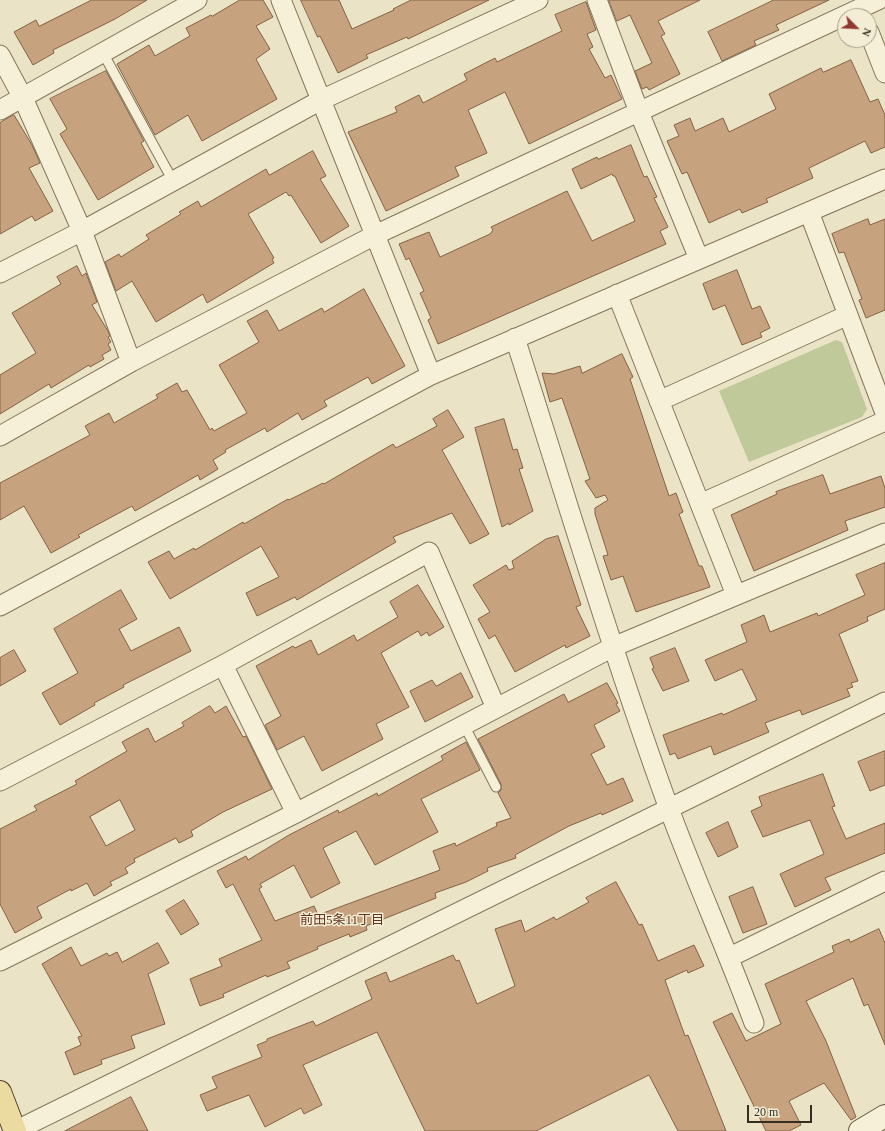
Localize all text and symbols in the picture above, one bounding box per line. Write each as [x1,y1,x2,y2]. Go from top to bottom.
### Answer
north arrow [837,8,877,48]
text: N [860,26,874,39]
district label: 前田5条11丁目 [300,913,384,929]
scale bar [749,1097,814,1123]
text: 20 m [754,1105,778,1119]

